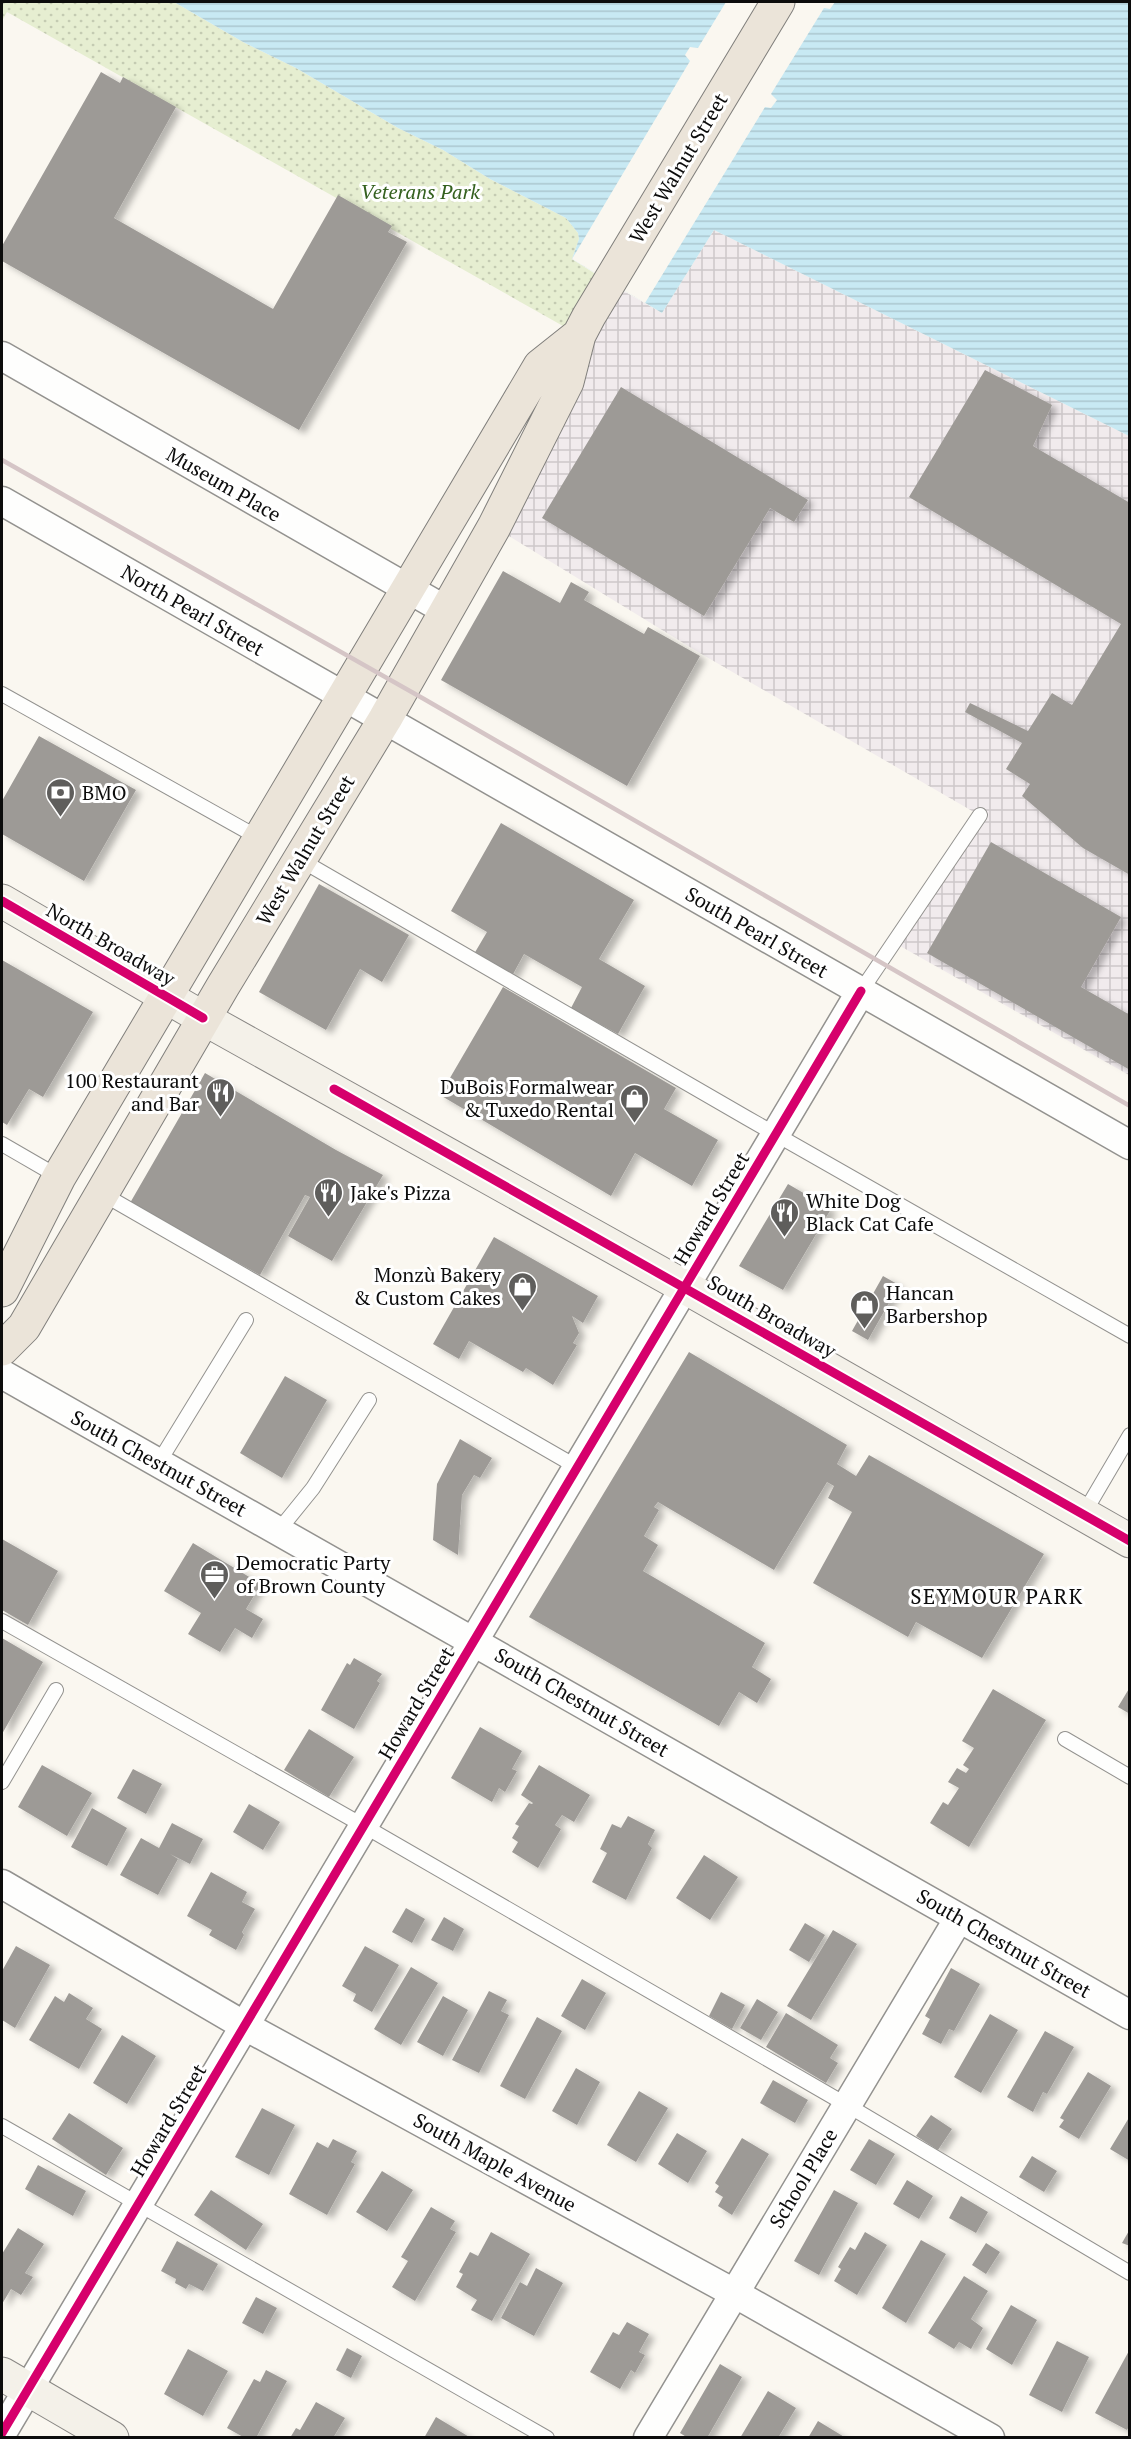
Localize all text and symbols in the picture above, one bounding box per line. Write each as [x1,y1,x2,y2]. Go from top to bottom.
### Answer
street label: West Walnut Street [622,87,734,248]
park label: Veterans Park [360,178,480,205]
street label: Museum Place [162,440,286,528]
street label: North Pearl Street [117,558,270,662]
street label: West Walnut Street [249,769,361,930]
bank icon: BMO [45,776,77,818]
place label: BMO [82,779,126,806]
street label: South Pearl Street [681,880,834,984]
street label: North Broadway [42,896,181,992]
place label: 100 Restaurant and Bar [65,1067,200,1117]
place label: DuBois Formalwear & Tuxedo Rental [440,1073,614,1123]
restaurant icon: 100 Restaurant and Bar [204,1076,236,1118]
shop icon: DuBois Formalwear & Tuxedo Rental [619,1082,651,1124]
street label: Howard Street [667,1146,756,1269]
restaurant icon: Jake's Pizza [313,1176,345,1218]
place label: Jake's Pizza [350,1179,451,1206]
place label: White Dog Black Cat Cafe [806,1187,934,1237]
restaurant icon: White Dog Black Cat Cafe [769,1196,801,1238]
place label: Monzù Bakery & Custom Cakes [353,1261,502,1311]
street label: South Broadway [703,1268,842,1364]
shop icon: Monzù Bakery & Custom Cakes [506,1270,538,1312]
place label: Hancan Barbershop [886,1279,988,1329]
shop icon: Hancan Barbershop [849,1288,881,1330]
street label: South Chestnut Street [66,1403,252,1523]
place label: Democratic Party of Brown County [236,1549,391,1599]
office icon: Democratic Party of Brown County [199,1558,231,1600]
district label: SEYMOUR PARK [910,1582,1084,1610]
street label: Howard Street [372,1641,461,1764]
street label: South Chestnut Street [490,1641,675,1763]
street label: South Chestnut Street [912,1882,1097,2004]
street label: Howard Street [124,2058,213,2181]
street label: South Maple Avenue [409,2106,581,2218]
street label: School Place [763,2123,843,2233]

